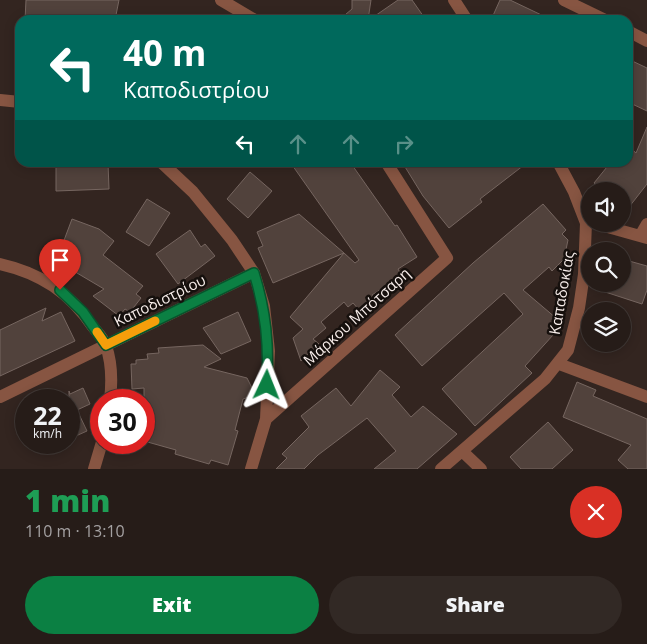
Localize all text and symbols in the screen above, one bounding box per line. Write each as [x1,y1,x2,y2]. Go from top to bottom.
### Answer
text: 40 m [123,29,206,76]
icon: left [40,35,105,100]
text: Καποδιστρίου [123,74,269,104]
icon: left [231,130,259,158]
icon: ahead [284,130,312,158]
icon: ahead [337,130,365,158]
icon: right [390,130,418,158]
map controls [581,182,631,352]
button: sound [581,182,631,232]
pin [39,239,81,290]
button: search [581,242,631,292]
icon: arrive [46,246,74,274]
street label: Καπαδοκίας [544,249,578,336]
street label: Μάρκου Μπότσαρη [299,263,414,370]
street label: Καποδιστρίου [110,269,209,331]
button: layers [581,302,631,352]
position arrow [240,358,292,410]
speed limit sign: 30 [90,389,155,454]
text: 22 [33,398,62,432]
text: km/h [33,425,62,442]
text: 1 min [25,480,110,521]
button: close [570,486,622,538]
text: 110 m · 13:10 [25,520,125,542]
button: Exit [25,576,319,634]
button: Share [329,576,622,634]

